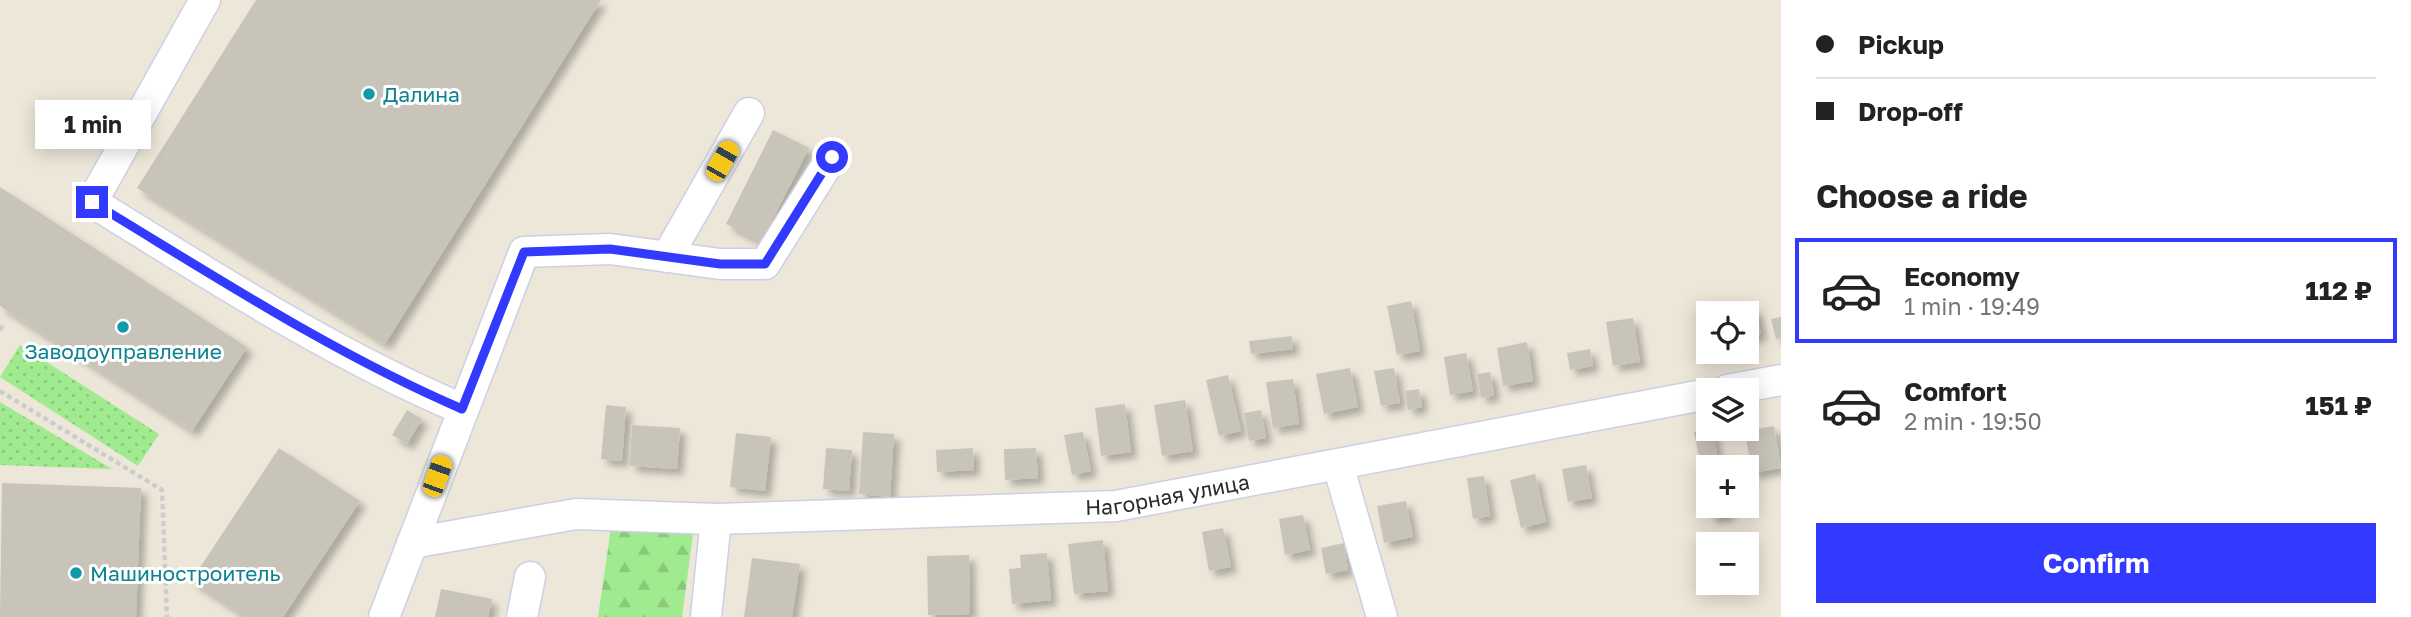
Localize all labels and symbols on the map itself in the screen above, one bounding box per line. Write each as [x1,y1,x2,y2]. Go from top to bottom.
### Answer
place label: Далина [383,81,460,107]
marker: Далина [361,86,377,102]
callout: 1 min [34,100,150,150]
car [703,138,742,184]
route start [816,141,848,173]
route end [76,186,108,218]
marker: Заводоуправление [115,319,131,335]
place label: Заводоуправление [24,338,222,364]
car [420,453,455,499]
street label: Нагорная улица [1085,468,1251,520]
place label: Машиностроитель [90,560,281,586]
marker: Машиностроитель [68,565,84,581]

